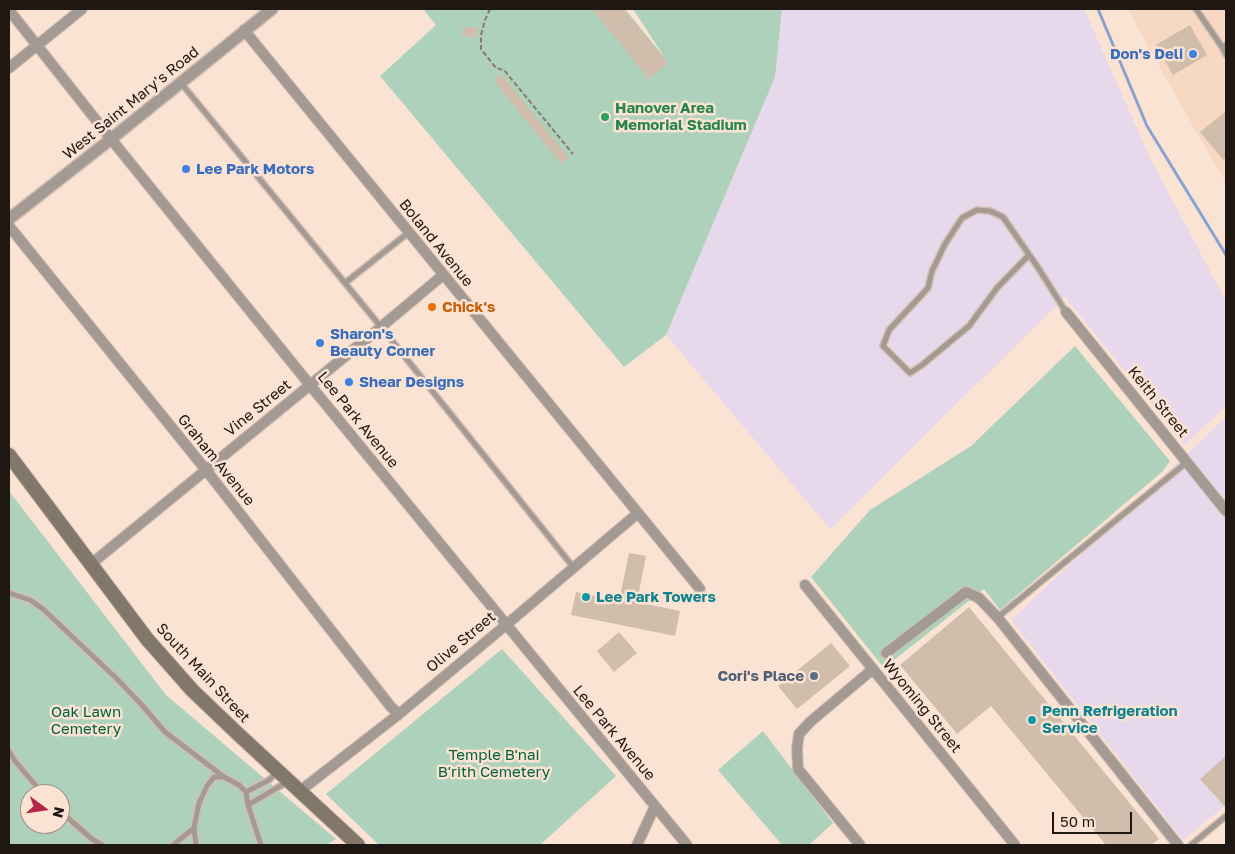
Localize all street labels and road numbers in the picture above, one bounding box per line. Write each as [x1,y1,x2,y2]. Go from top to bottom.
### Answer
street label: West Saint Mary's Road [59,43,203,163]
street label: Boland Avenue [395,196,477,290]
street label: Keith Street [1124,363,1192,441]
street label: Lee Park Avenue [314,368,402,472]
street label: Vine Street [221,376,295,440]
street label: Graham Avenue [174,411,258,509]
street label: Olive Street [423,608,499,676]
street label: South Main Street [152,620,254,726]
street label: Wyoming Street [879,655,965,757]
street label: Lee Park Avenue [569,682,659,784]

